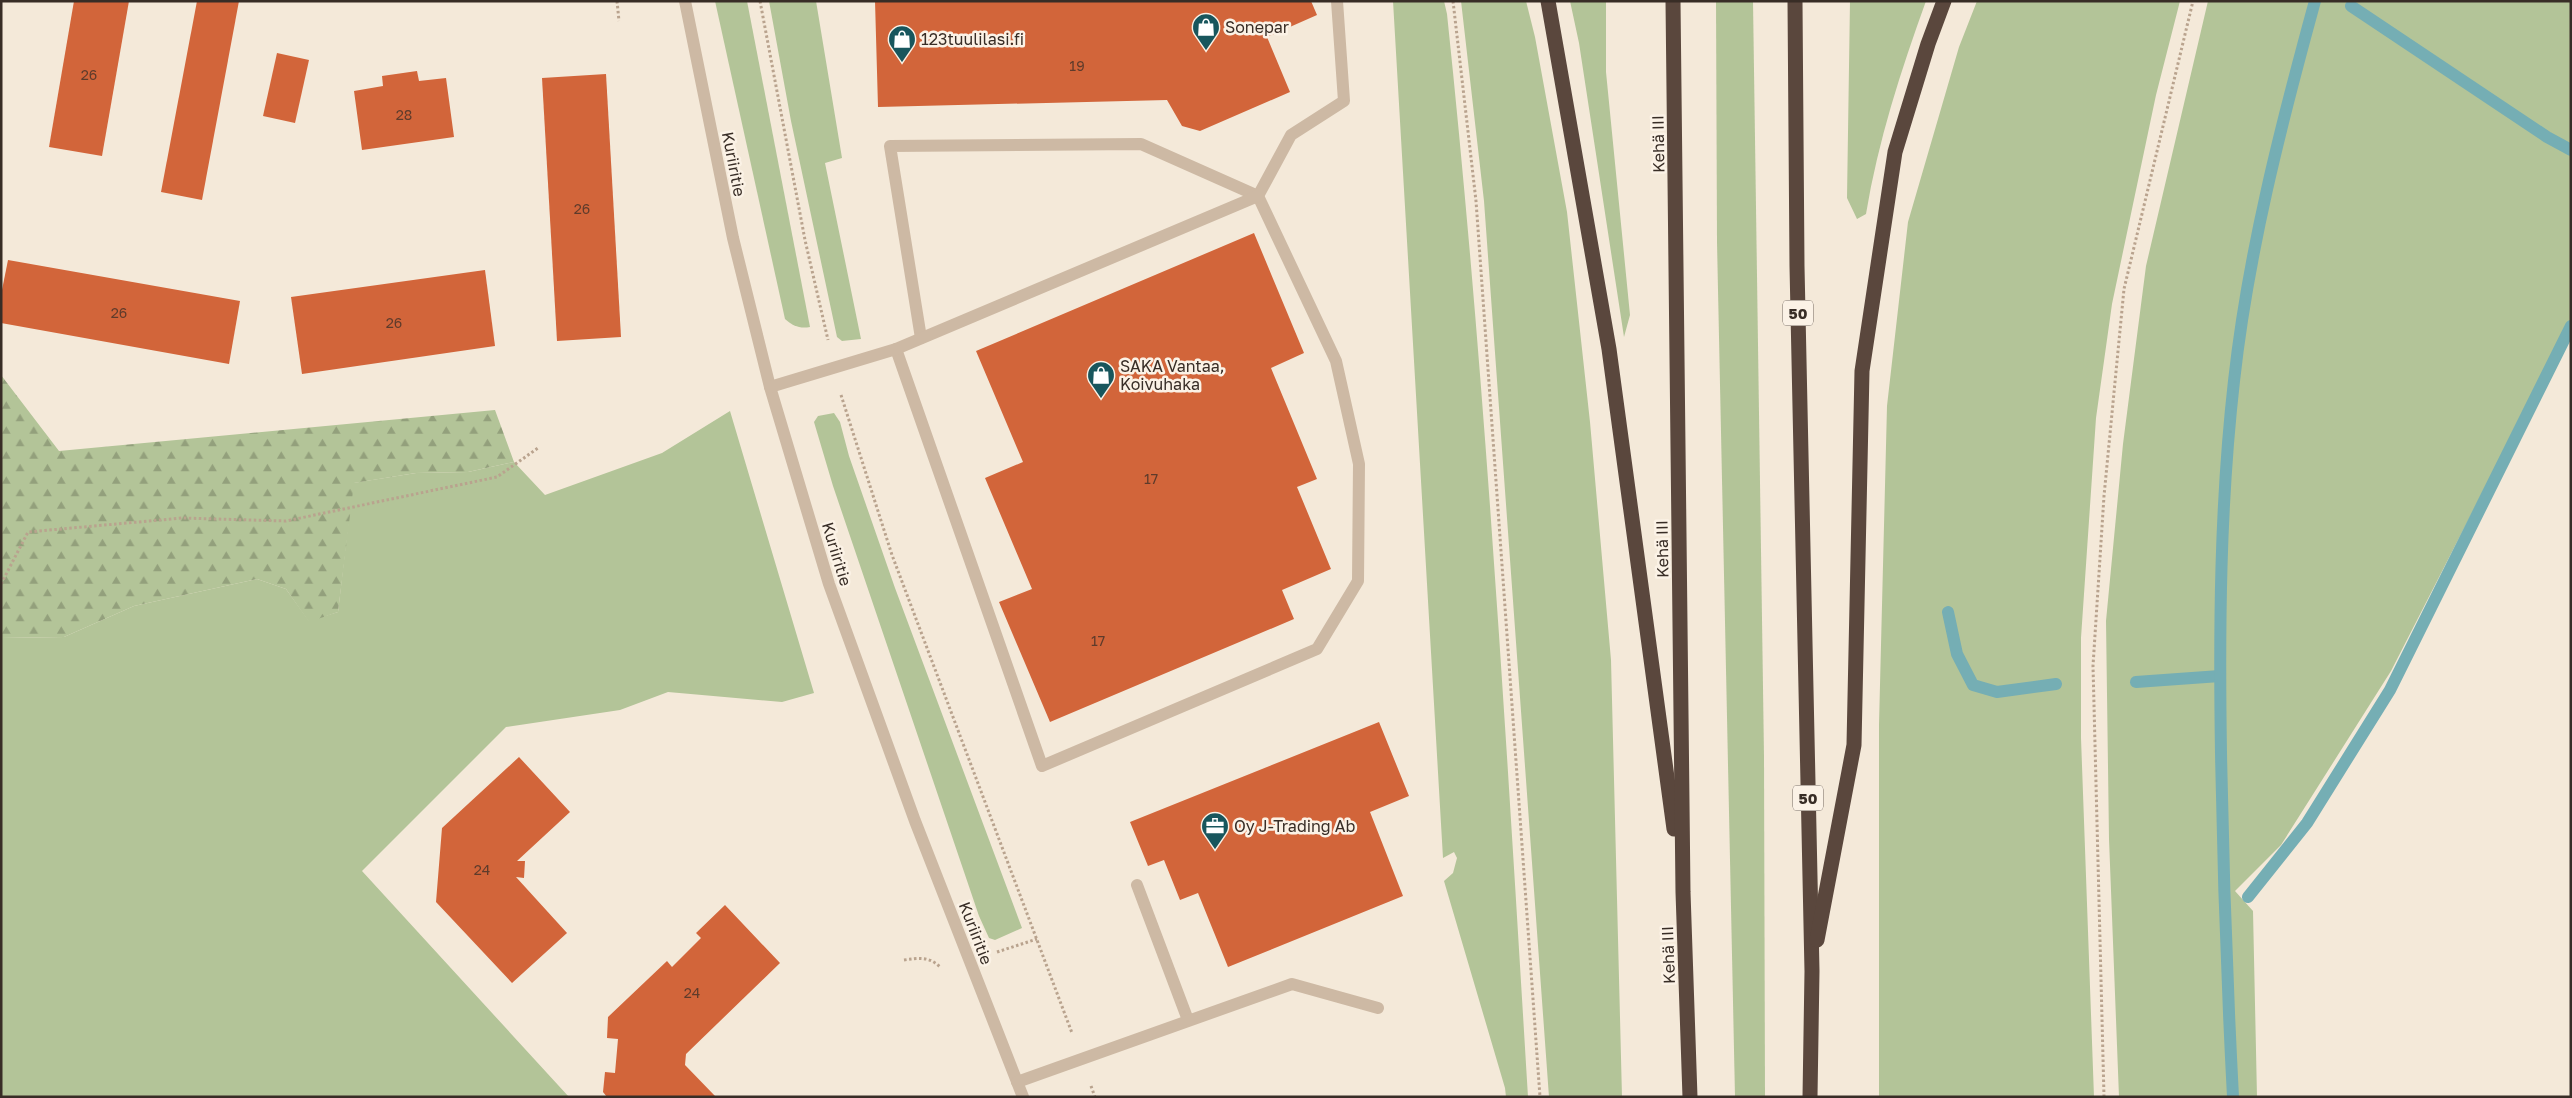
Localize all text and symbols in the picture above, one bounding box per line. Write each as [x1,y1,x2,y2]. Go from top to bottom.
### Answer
shop icon: Sonepar [1191,12,1221,51]
place label: Sonepar [1225,17,1289,37]
shop icon: 123tuulilasi.fi [887,24,917,63]
place label: 123tuulilasi.fi [921,29,1024,49]
house number: 19 [1069,57,1085,74]
house number: 26 [81,66,97,83]
house number: 28 [396,106,412,123]
street label: Kehä III [1647,115,1669,173]
street label: Kuriiritie [718,130,750,198]
house number: 26 [574,200,590,217]
road number: 50 [1783,300,1813,326]
house number: 26 [111,304,127,321]
house number: 26 [386,314,402,331]
place label: SAKA Vantaa, Koivuhaka [1120,356,1225,394]
shop icon: SAKA Vantaa, Koivuhaka [1086,360,1116,399]
house number: 17 [1144,470,1158,487]
street label: Kuriiritie [818,520,856,588]
street label: Kehä III [1651,520,1673,578]
house number: 17 [1091,632,1105,649]
road number: 50 [1793,786,1823,810]
office icon: Oy J-Trading Ab [1200,811,1230,850]
place label: Oy J-Trading Ab [1234,816,1355,836]
house number: 24 [474,861,490,878]
street label: Kuriiritie [955,899,997,967]
street label: Kehä III [1657,926,1679,984]
house number: 24 [684,984,700,1001]

